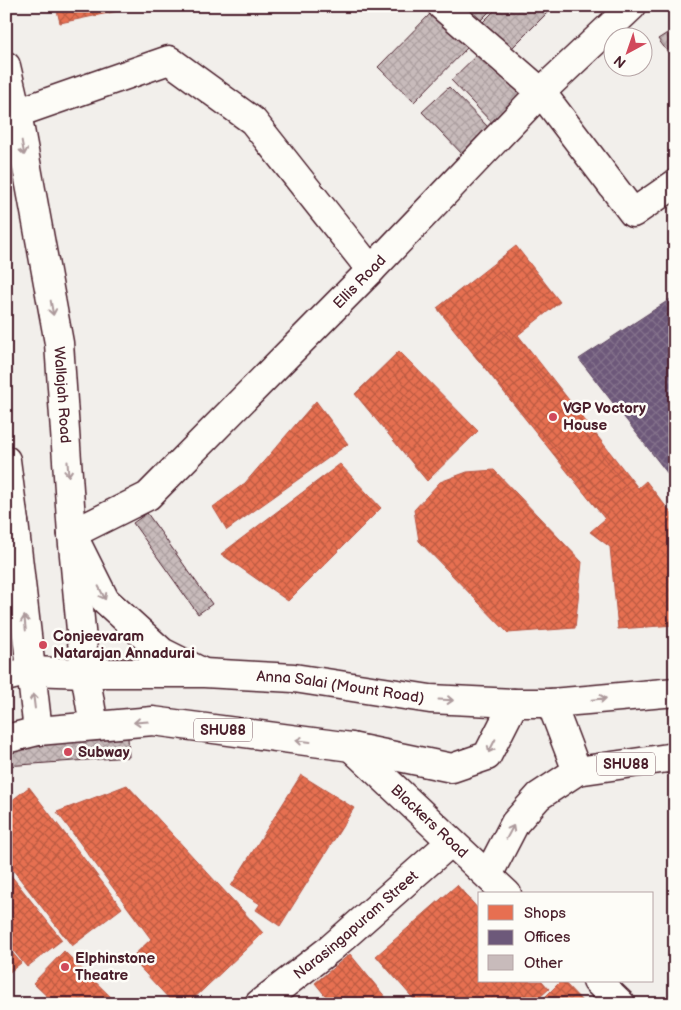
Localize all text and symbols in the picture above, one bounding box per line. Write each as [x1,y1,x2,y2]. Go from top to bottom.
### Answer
north arrow [604,28,654,78]
text: N [610,52,629,71]
one-way arrow [19,139,29,155]
street label: Ellis Road [329,251,390,313]
one-way arrow [48,299,58,315]
street label: Wallajah Road [50,346,75,444]
place label: VGP Voctory House [563,399,646,435]
marker: VGP Voctory House [547,411,559,423]
one-way arrow [63,461,72,477]
one-way arrow [98,585,107,600]
one-way arrow [20,615,30,631]
place label: Conjeevaram Natarajan Annadurai [53,627,195,663]
marker: Conjeevaram Natarajan Annadurai [37,639,49,651]
street label: Anna Salai (Mount Road) [256,666,426,708]
one-way arrow [29,694,39,710]
one-way arrow [591,694,607,704]
one-way arrow [438,695,454,705]
one-way arrow [134,718,150,727]
road number: SHU88 [194,718,252,742]
one-way arrow [295,736,311,746]
one-way arrow [487,739,497,754]
place label: Subway [78,743,130,762]
marker: Subway [62,746,74,758]
road number: SHU88 [597,752,655,776]
street label: Blackers Road [387,780,472,862]
one-way arrow [506,826,516,840]
street label: Narasingapuram Street [290,866,422,983]
legend [478,892,654,982]
text: Shops [524,904,567,923]
text: Offices [524,928,571,947]
place label: Elphinstone Theatre [75,949,155,985]
text: Other [524,954,563,973]
marker: Elphinstone Theatre [59,961,71,973]

